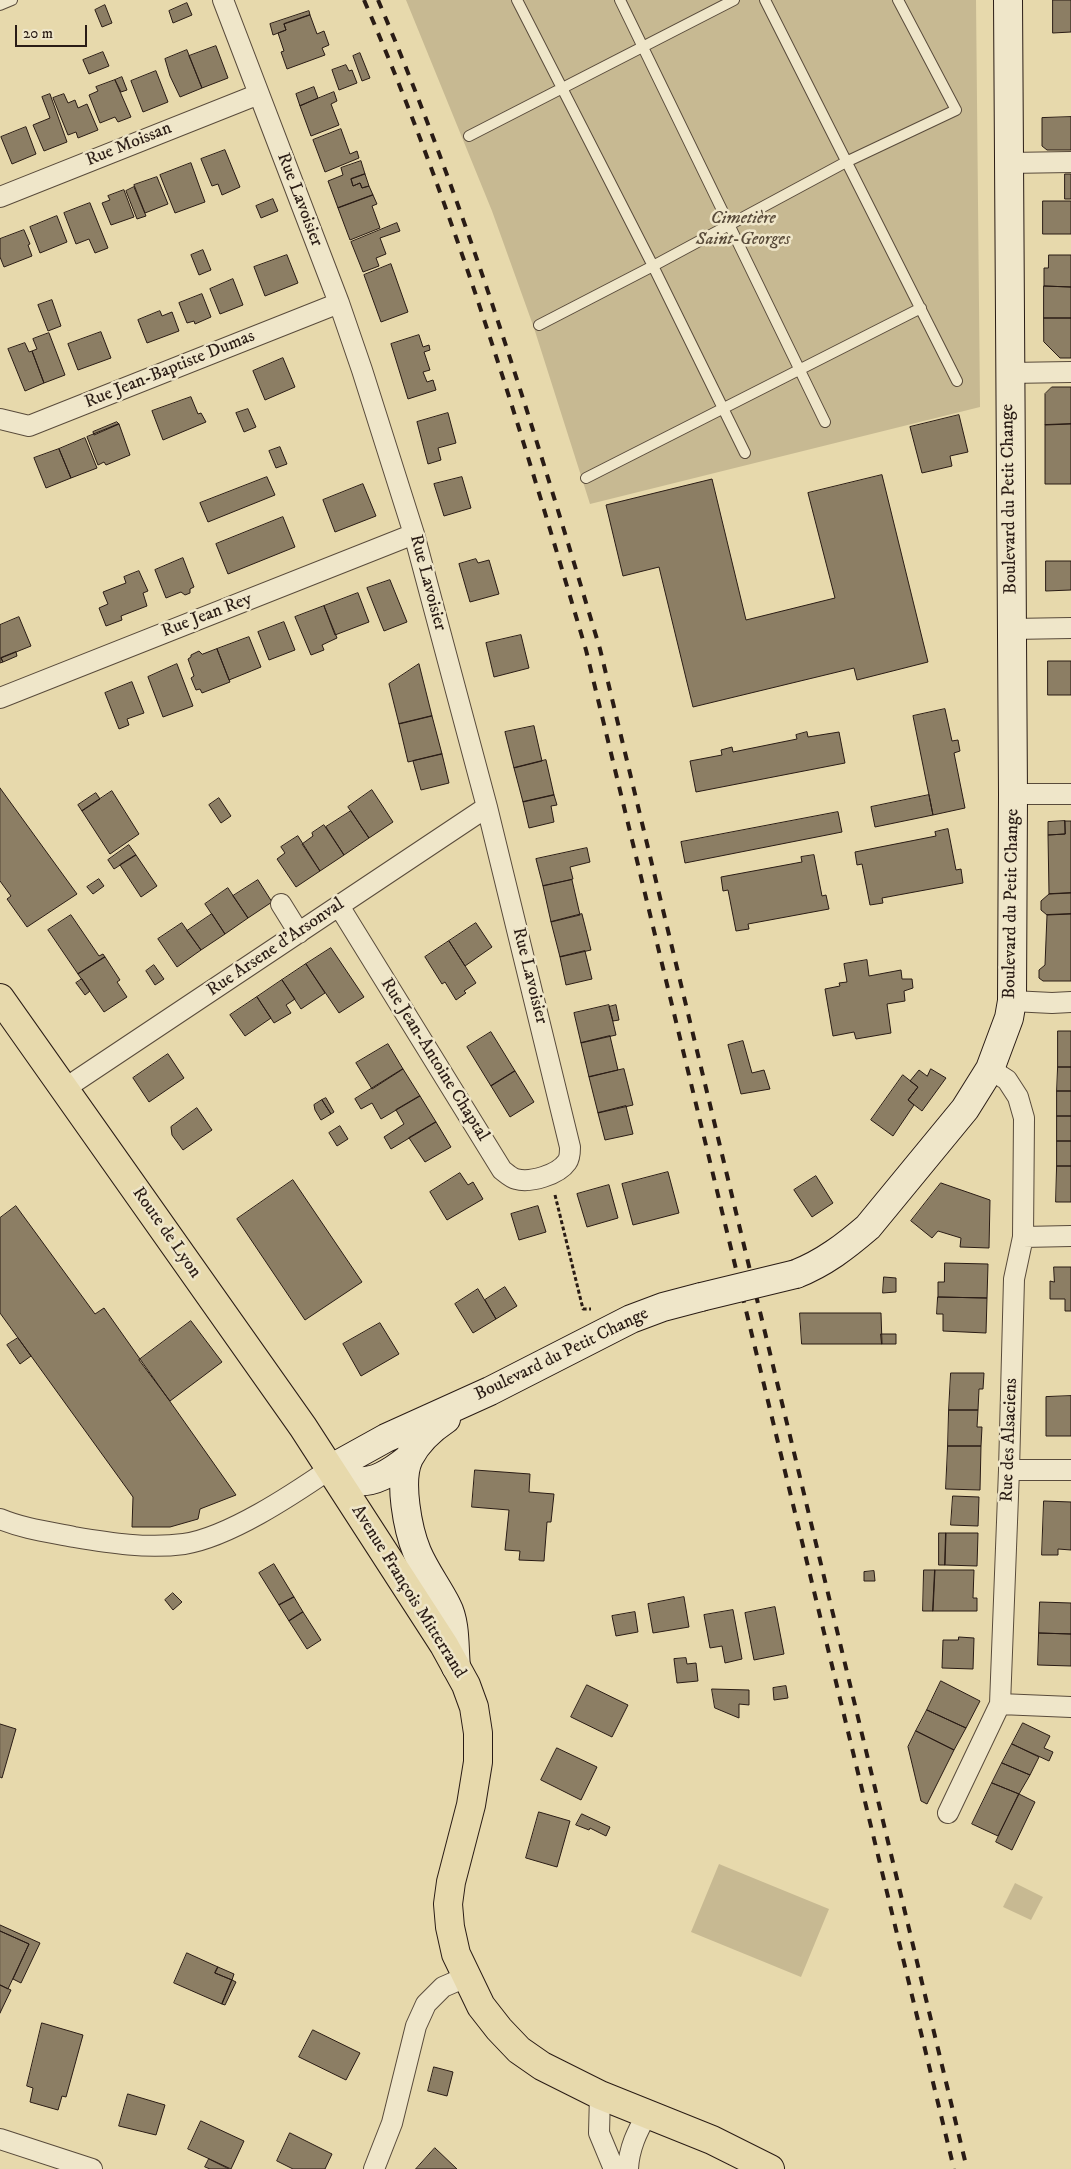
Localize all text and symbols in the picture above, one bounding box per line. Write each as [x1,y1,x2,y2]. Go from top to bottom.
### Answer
scale bar [18,15,90,47]
text: 20 m [23,24,53,43]
street label: Rue Moissan [83,118,175,172]
street label: Rue Lavoisier [271,150,327,250]
park label: Cimetière Saint-Georges [696,208,790,250]
street label: Rue Jean-Baptiste Dumas [82,326,258,414]
street label: Boulevard du Petit Change [998,404,1022,594]
street label: Rue Lavoisier [404,533,450,633]
street label: Rue Jean Rey [159,589,255,643]
street label: Boulevard du Petit Change [1000,809,1024,999]
street label: Rue Arsene d'Arsonval [203,894,349,1002]
street label: Rue Lavoisier [507,926,551,1026]
street label: Rue Jean-Antoine Chaptal [375,975,493,1145]
street label: Route de Lyon [127,1183,205,1283]
street label: Boulevard du Petit Change [472,1304,652,1406]
street label: Rue des Alsaciens [997,1378,1023,1502]
street label: Avenue François Mitterrand [346,1501,470,1683]

